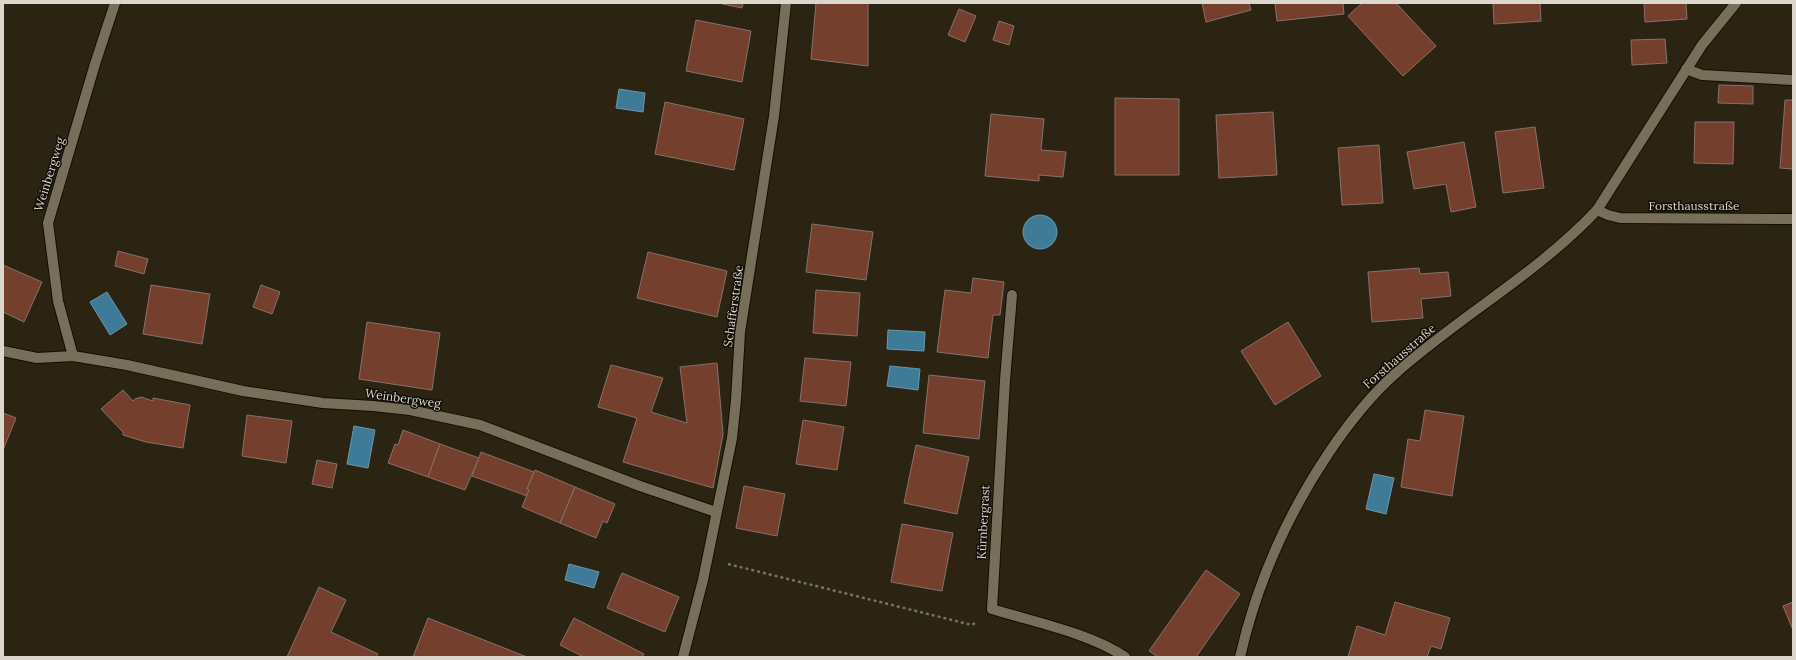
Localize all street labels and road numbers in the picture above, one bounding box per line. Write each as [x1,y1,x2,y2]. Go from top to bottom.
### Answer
street label: Weinbergweg [31,135,67,213]
street label: Forsthausstraße [1648,198,1740,213]
street label: Schafferstraße [720,264,746,348]
street label: Forsthausstraße [1360,320,1439,392]
street label: Weinbergweg [364,385,442,411]
street label: Kürnbergrast [974,484,992,560]

